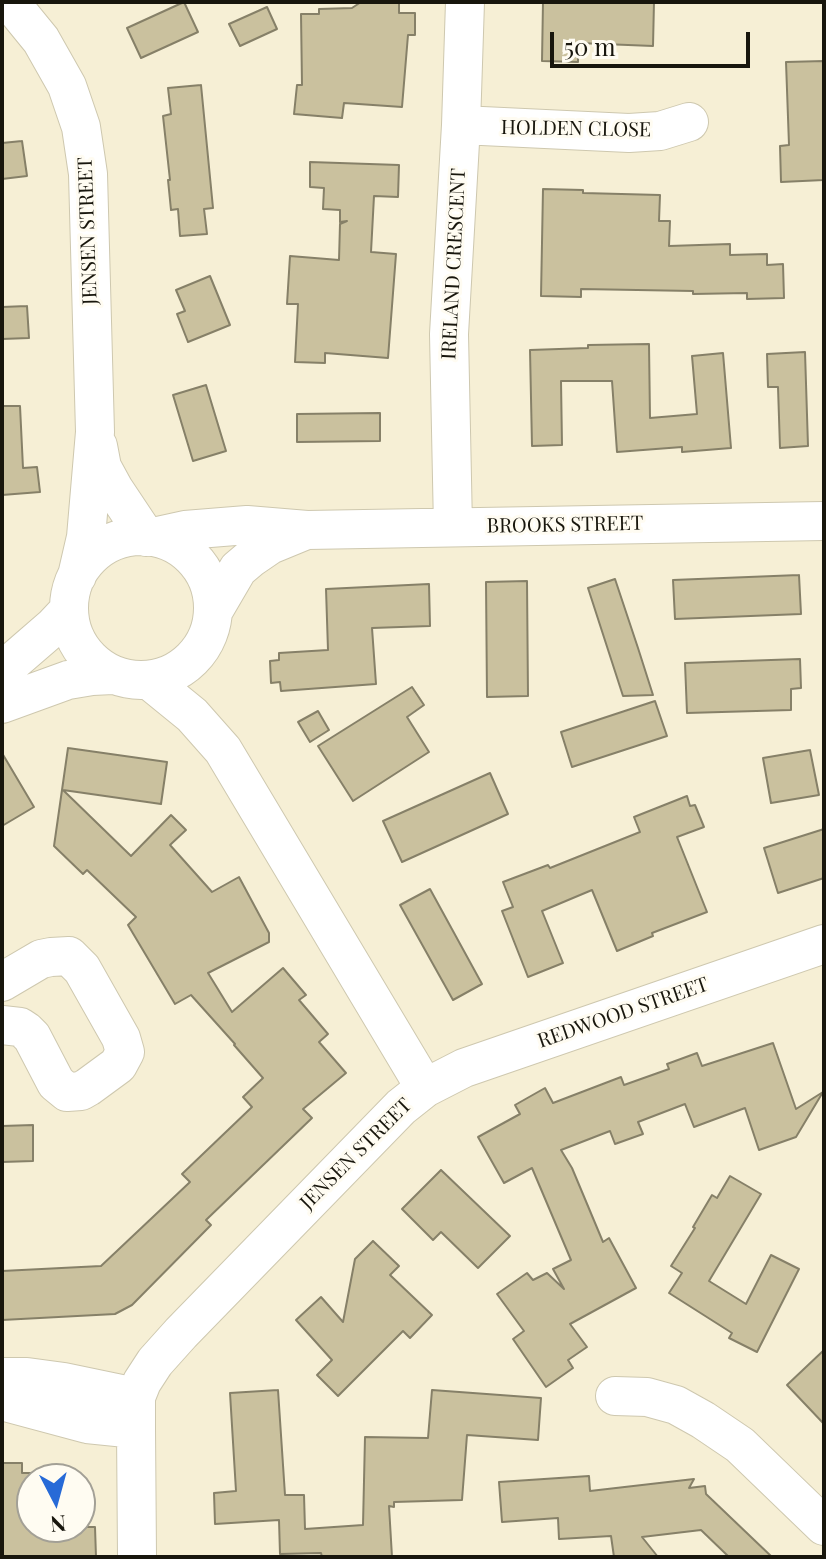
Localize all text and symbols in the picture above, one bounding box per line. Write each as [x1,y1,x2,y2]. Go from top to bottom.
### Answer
scale bar [554,16,754,66]
text: 50 m [564,30,616,62]
street label: HOLDEN CLOSE [501,116,651,142]
street label: JENSEN STREET [73,157,103,305]
street label: IRELAND CRESCENT [437,168,471,360]
street label: BROOKS STREET [487,512,643,538]
street label: REDWOOD STREET [534,973,712,1053]
street label: JENSEN STREET [295,1093,417,1215]
north arrow [16,1463,96,1543]
text: N [49,1509,68,1541]

